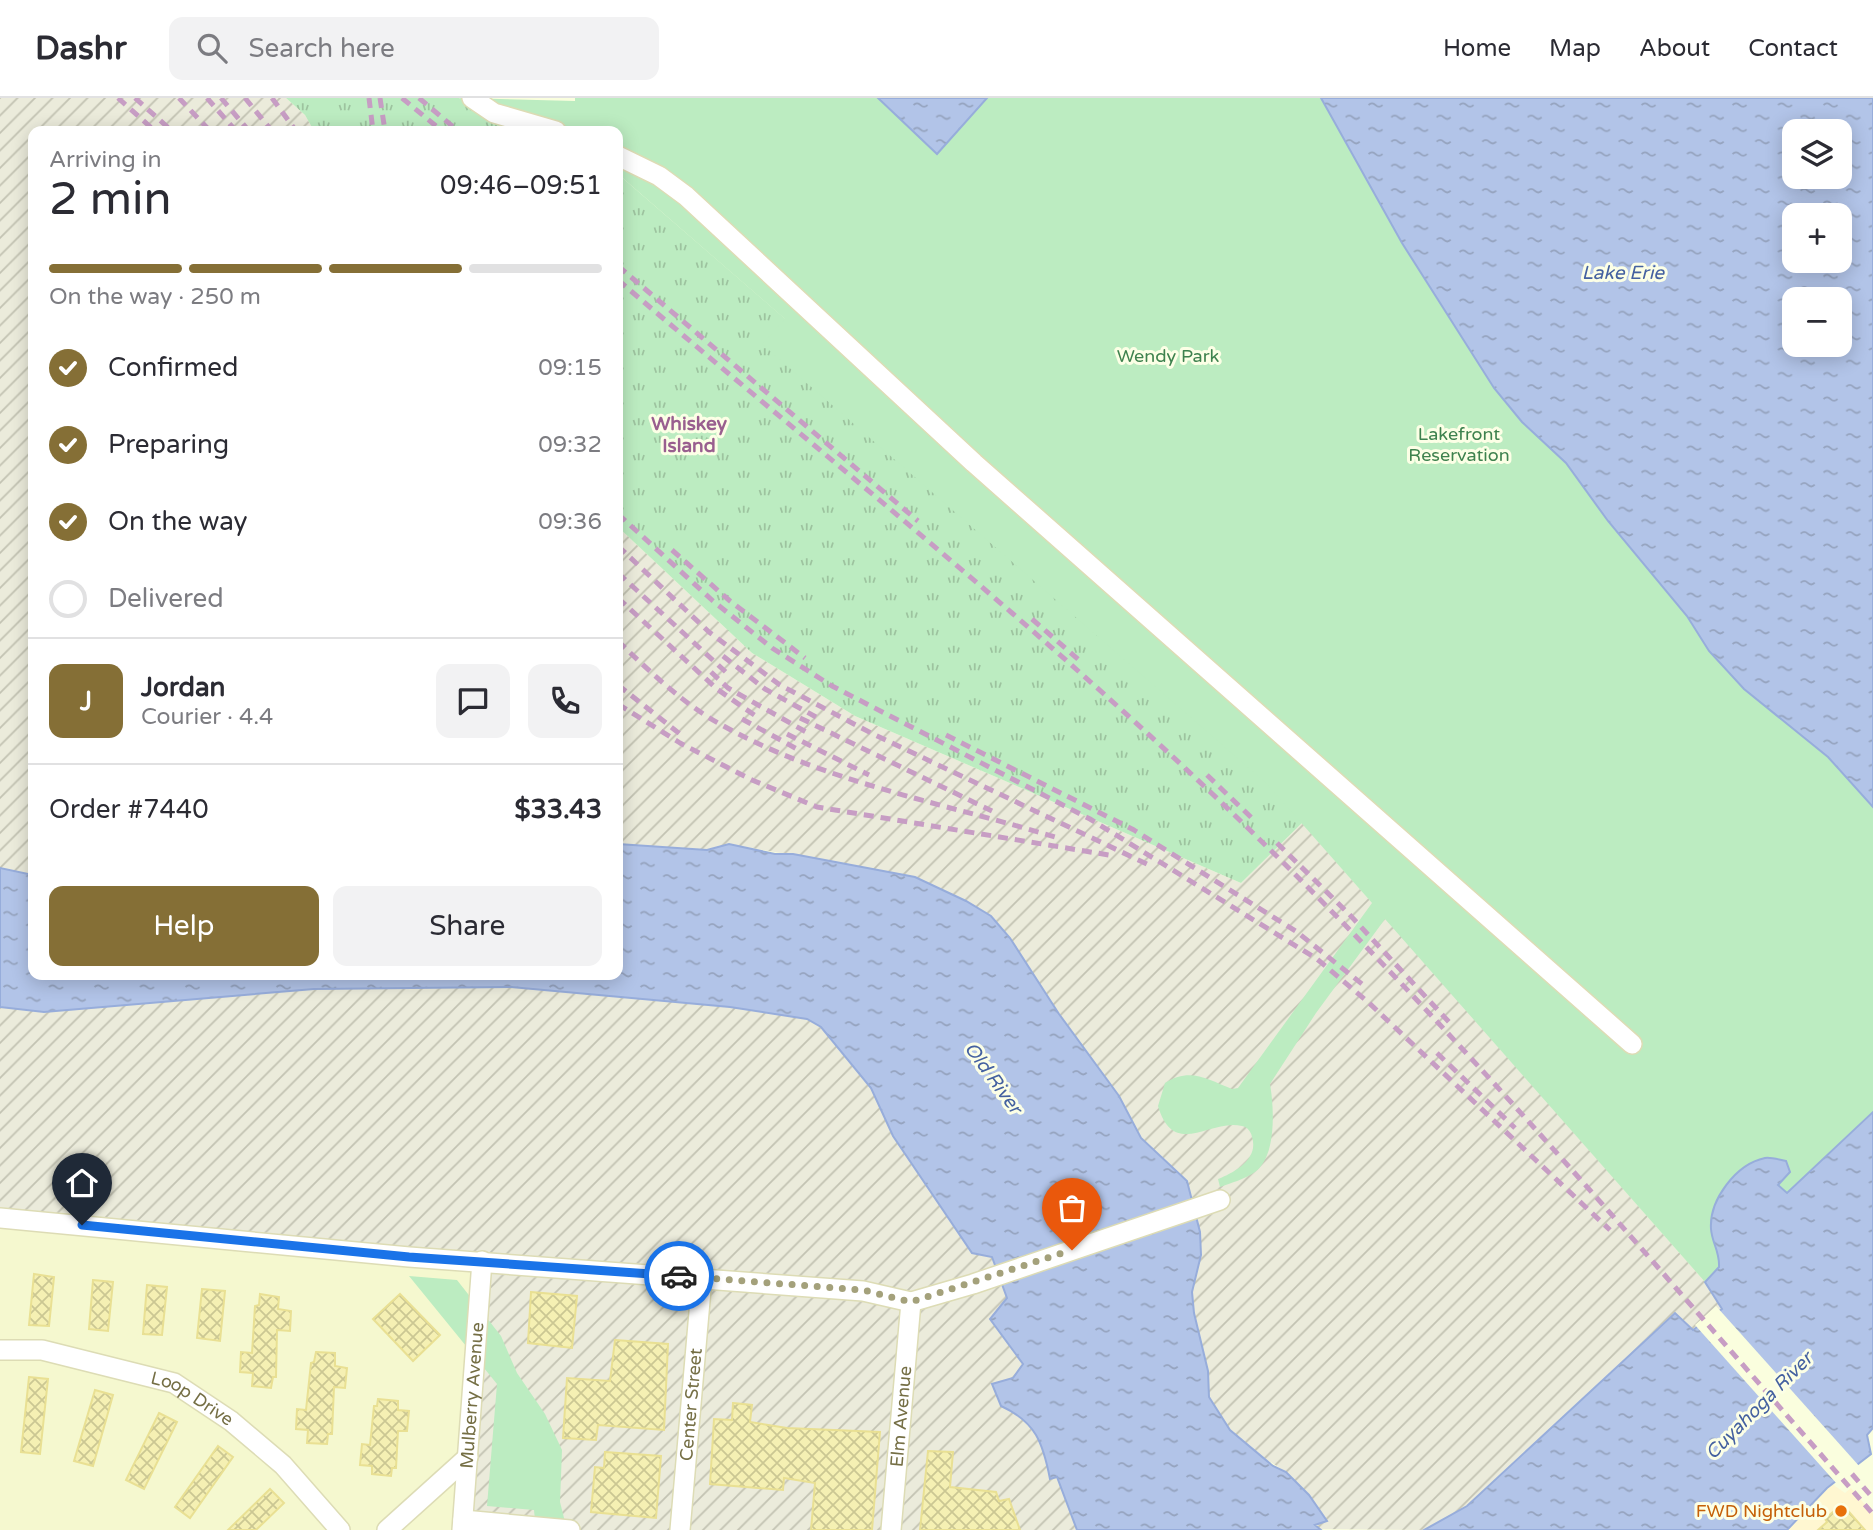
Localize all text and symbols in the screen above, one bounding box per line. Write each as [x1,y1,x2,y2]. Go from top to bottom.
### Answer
search box [169,17,659,80]
text: Dashr [35,29,127,68]
icon: search [193,29,231,67]
text: Search here [249,33,395,64]
text: Home [1443,34,1511,63]
text: Map [1549,34,1601,63]
text: About [1639,34,1710,63]
text: Contact [1748,34,1838,63]
map controls [1782,119,1852,357]
button: layers [1782,119,1852,189]
text: Arriving in [49,146,162,174]
text: 09:46–09:51 [440,170,602,201]
text: 2 min [49,172,172,227]
button: + [1782,203,1852,273]
water label: Lake Erie [1582,262,1665,284]
text: On the way · 250 m [49,283,261,311]
button: − [1782,287,1852,357]
park label: Wendy Park [1117,345,1220,367]
icon: check [49,349,87,387]
text: Confirmed [108,352,238,383]
text: 09:15 [538,354,602,382]
district label: Whiskey Island [651,413,728,457]
park label: Lakefront Reservation [1408,423,1510,466]
icon: check [49,426,87,464]
text: Preparing [108,429,229,460]
text: 09:32 [538,431,602,459]
icon: check [49,503,87,541]
text: On the way [108,506,248,537]
text: 09:36 [538,508,602,536]
text: Delivered [108,583,224,614]
button: chat [436,664,510,738]
button: phone [528,664,602,738]
text: Jordan [141,672,225,703]
text: J [80,686,92,717]
text: Courier · 4.4 [141,703,273,731]
text: Order #7440 [49,794,209,825]
text: $33.43 [514,794,602,825]
button: Help [49,886,319,966]
button: Share [333,886,602,966]
water label: Old River [960,1038,1028,1120]
pin [52,1153,112,1225]
icon: home [63,1164,101,1202]
pin [1042,1178,1102,1250]
icon: bag [1053,1189,1091,1227]
courier [644,1241,714,1311]
icon: car [660,1257,698,1295]
street label: Mulberry Avenue [456,1321,488,1469]
water label: Cuyahoga River [1701,1346,1819,1464]
street label: Center Street [675,1347,707,1462]
street label: Elm Avenue [886,1365,916,1468]
street label: Loop Drive [149,1367,238,1431]
place label: FWD Nightclub [1696,1500,1827,1522]
marker: FWD Nightclub [1833,1503,1849,1519]

